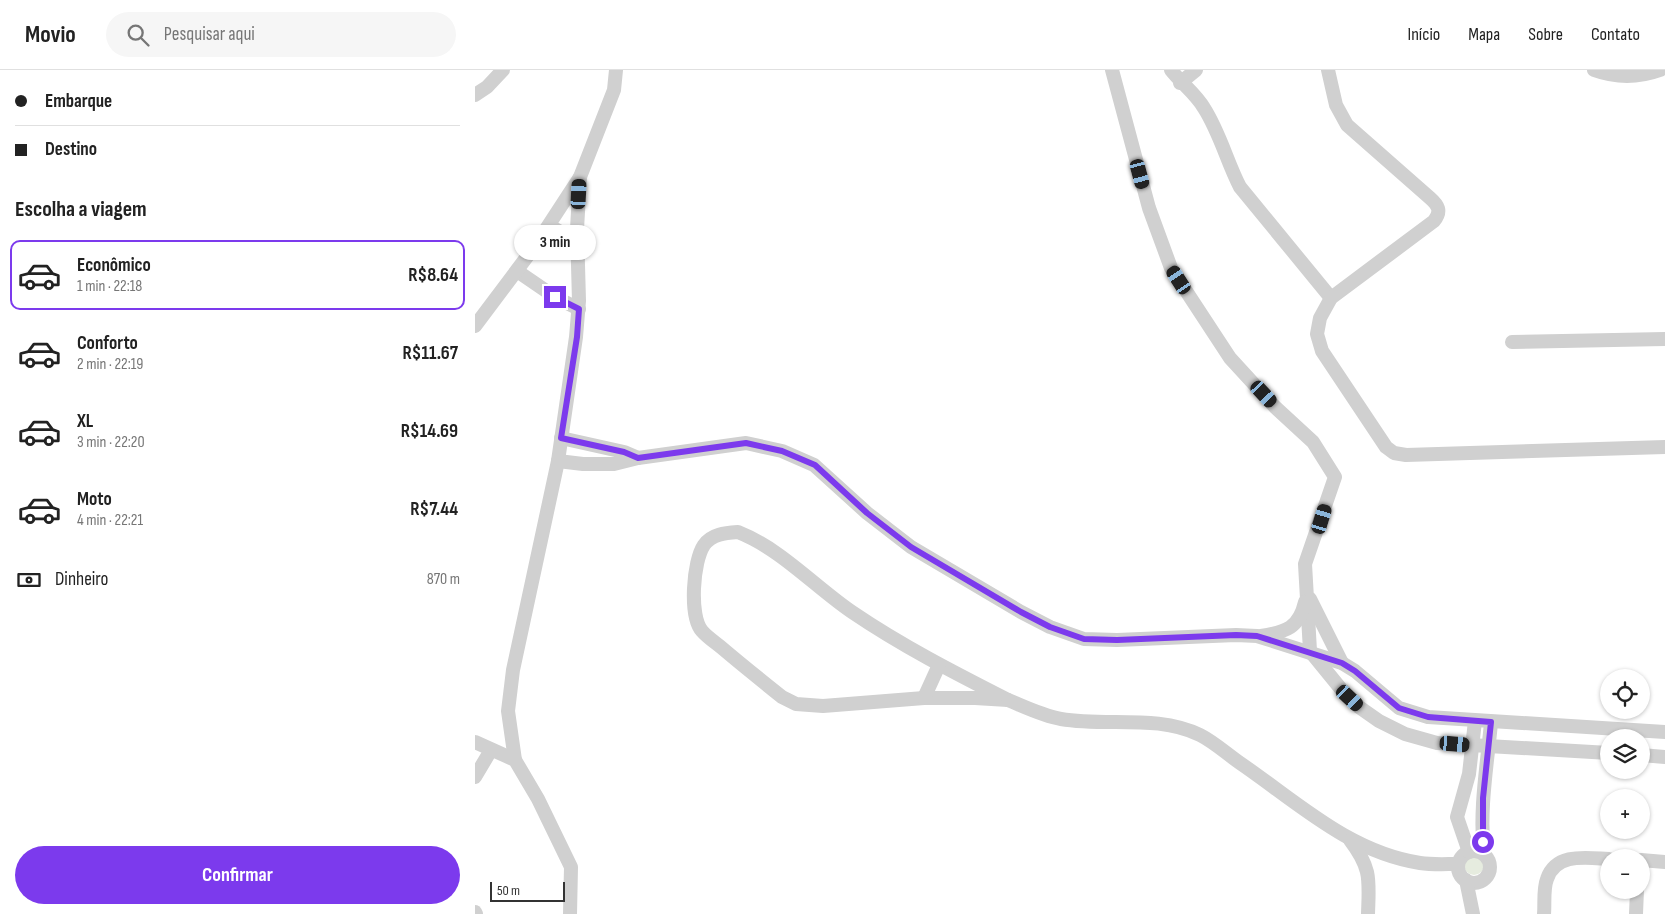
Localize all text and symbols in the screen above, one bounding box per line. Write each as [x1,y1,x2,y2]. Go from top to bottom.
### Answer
search box [106,12,456,57]
text: Movio [25,20,76,49]
icon: search [124,21,152,49]
text: Pesquisar aqui [164,23,255,46]
text: Início [1408,24,1440,45]
text: Mapa [1468,24,1500,45]
text: Sobre [1528,24,1563,45]
text: Contato [1591,24,1640,45]
text: Embarque [45,90,112,113]
text: Destino [45,138,97,161]
car [1128,158,1151,190]
car [570,179,587,209]
text: Escolha a viagem [15,196,147,223]
callout: 3 min [514,224,596,260]
text: 3 min [540,233,570,252]
icon: car [17,253,62,298]
text: Econômico [77,254,151,277]
car [1164,263,1193,297]
text: R$8.64 [408,264,458,287]
text: 1 min · 22:18 [77,277,142,296]
route end [544,286,566,308]
icon: car [17,331,62,376]
text: Conforto [77,332,138,355]
text: R$11.67 [402,342,458,365]
text: 2 min · 22:19 [77,355,143,374]
car [1248,378,1279,410]
icon: car [17,409,62,454]
text: XL [77,410,93,433]
text: R$14.69 [401,420,458,443]
text: 3 min · 22:20 [77,433,145,452]
icon: car [17,487,62,532]
text: Moto [77,488,112,511]
text: R$7.44 [410,498,458,521]
car [1310,502,1333,536]
text: 4 min · 22:21 [77,511,143,530]
icon: cash [15,566,43,594]
text: Dinheiro [55,568,108,591]
text: 870 m [427,570,460,589]
map controls [1600,669,1650,899]
button: locate [1600,669,1650,719]
car [1333,682,1366,714]
button: layers [1600,729,1650,779]
car [1439,735,1470,753]
button: + [1600,789,1650,839]
route start [1472,831,1494,853]
button: Confirmar [15,846,460,904]
button: − [1600,849,1650,899]
scale bar [490,879,565,902]
text: 50 m [497,882,520,899]

